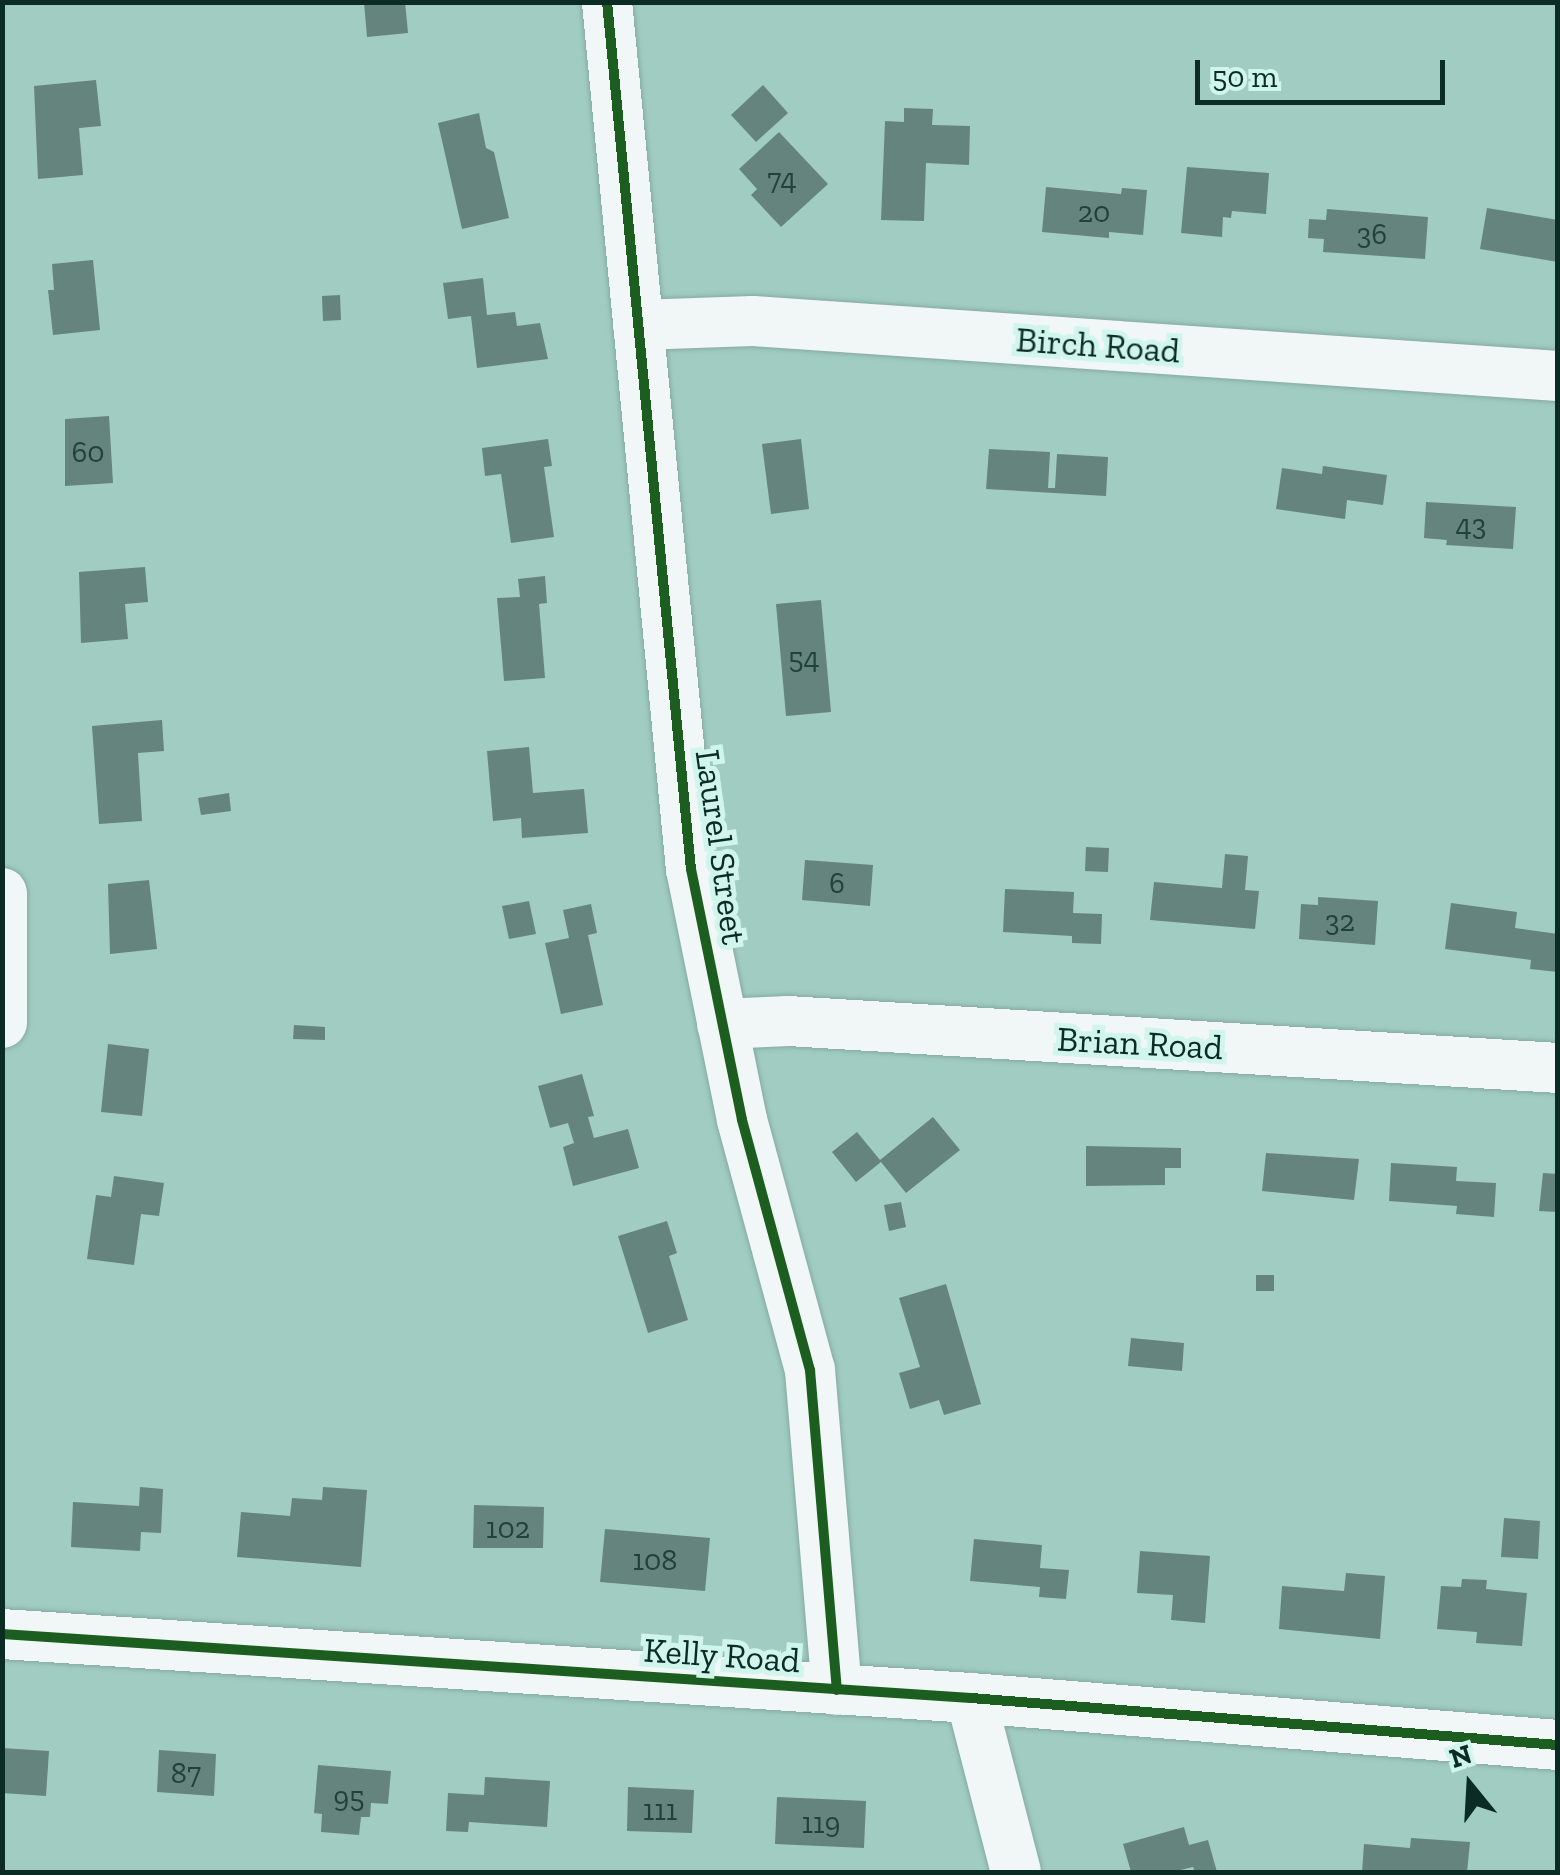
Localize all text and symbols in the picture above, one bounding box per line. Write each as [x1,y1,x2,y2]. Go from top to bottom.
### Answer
scale bar [1200,40,1450,102]
text: 50 m [1212,59,1277,95]
house number: 74 [767,161,797,197]
house number: 20 [1078,194,1110,230]
house number: 36 [1357,216,1387,252]
street label: Birch Road [1014,318,1182,372]
house number: 60 [71,434,105,470]
house number: 43 [1456,507,1486,543]
house number: 54 [788,640,820,676]
street label: Laurel Street [687,747,755,947]
house number: 6 [829,865,845,901]
house number: 32 [1325,903,1355,939]
street label: Brian Road [1056,1018,1224,1068]
house number: 102 [486,1510,530,1546]
house number: 108 [633,1542,677,1578]
street label: Kelly Road [642,1629,802,1681]
north arrow [1420,1735,1520,1835]
text: N [1445,1737,1476,1775]
house number: 87 [171,1755,201,1791]
house number: 95 [333,1779,365,1815]
house number: 111 [643,1792,677,1828]
house number: 119 [801,1805,841,1841]

